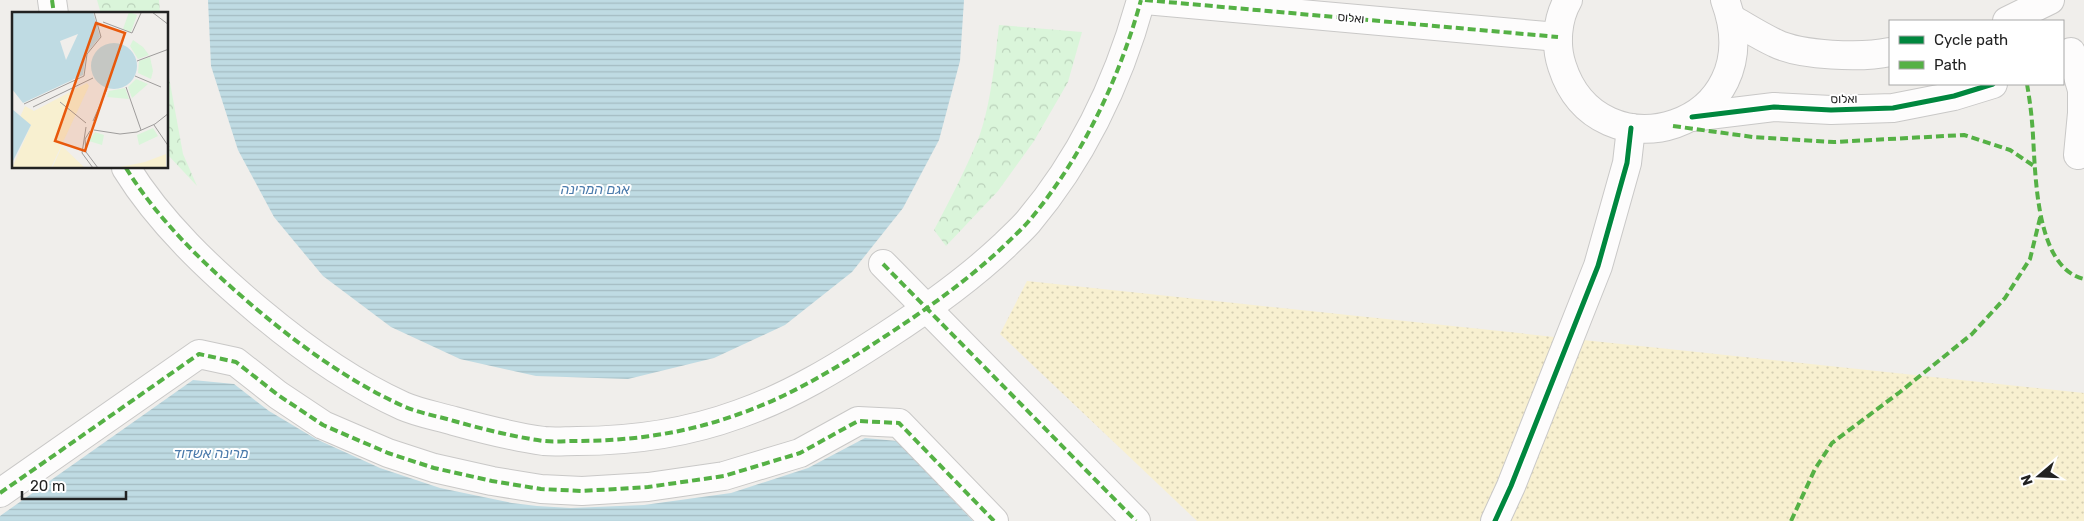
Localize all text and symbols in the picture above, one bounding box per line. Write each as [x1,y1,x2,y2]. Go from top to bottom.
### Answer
street label: ואלוס [1337,10,1365,26]
inset map [12,12,169,169]
legend [1889,20,2064,85]
text: Cycle path [1934,31,2008,49]
text: Path [1934,56,1967,74]
street label: ואלוס [1830,92,1858,106]
water label: אגם המרינה [560,181,630,198]
water label: מרינה אשדוד [174,445,249,462]
north arrow [2014,451,2064,501]
scale bar [22,468,126,500]
text: N [2018,473,2037,488]
text: 20 m [30,477,65,495]

